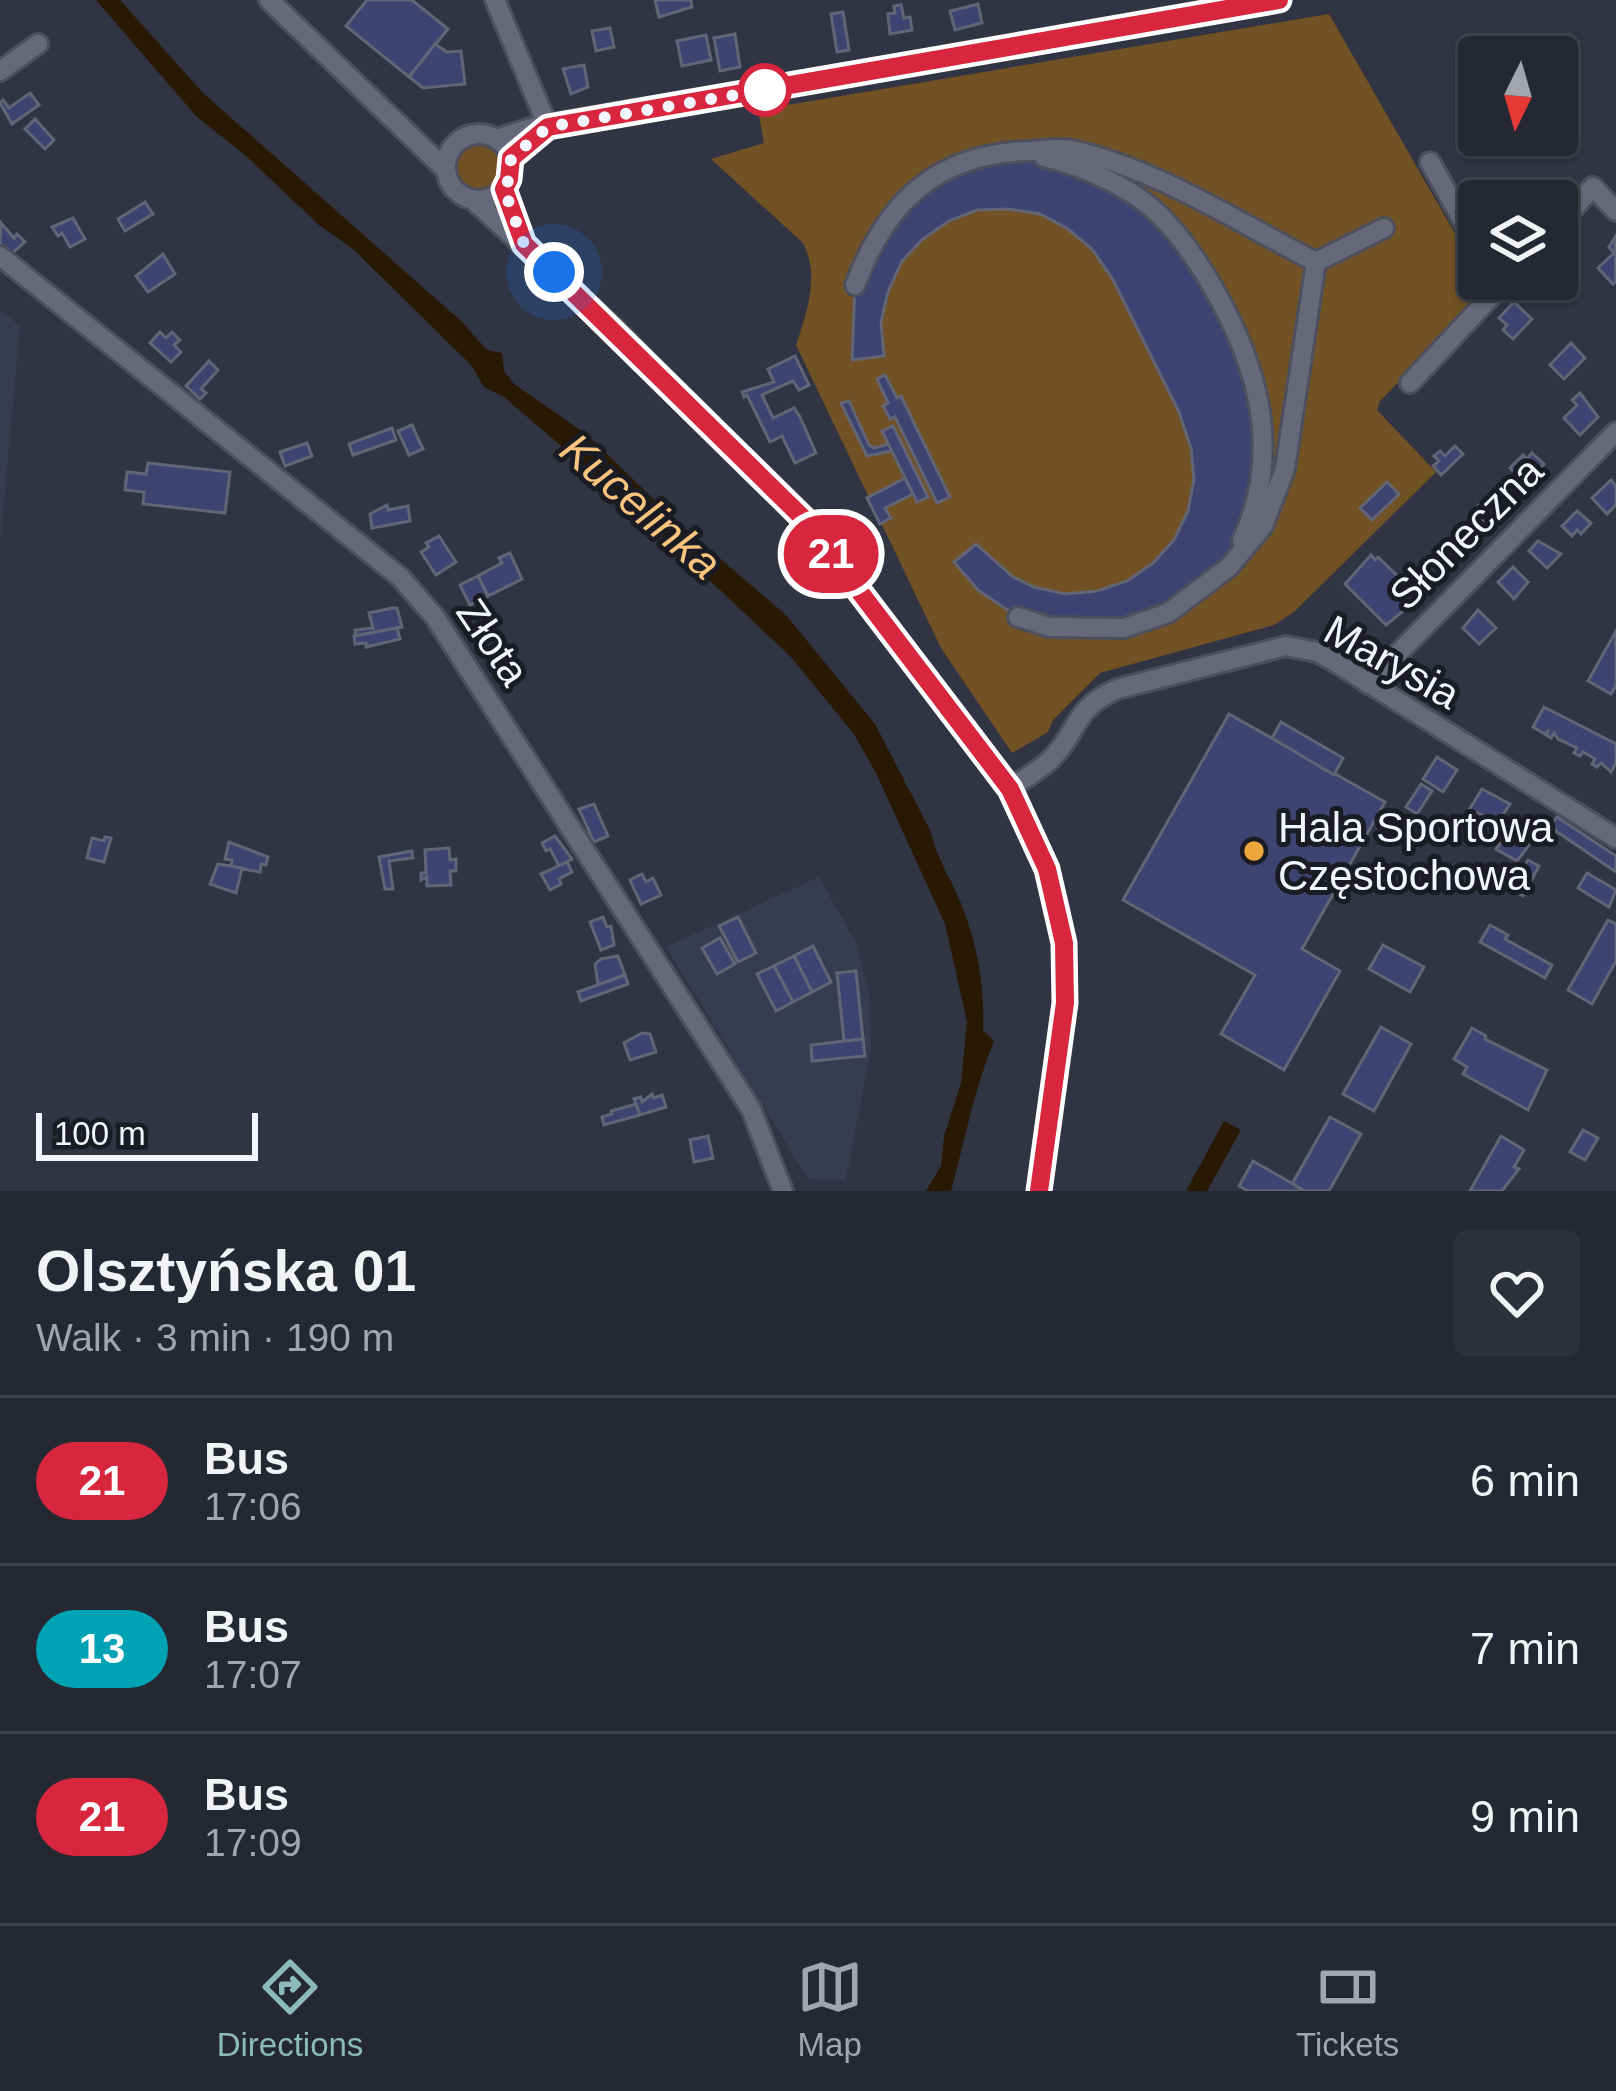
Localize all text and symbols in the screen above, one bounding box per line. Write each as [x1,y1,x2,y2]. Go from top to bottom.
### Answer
north arrow [1458,36,1578,156]
map controls [1458,36,1578,300]
unlabelled marker [740,65,790,115]
button: layers [1458,180,1578,300]
your location [524,242,584,302]
water label: Kucelinka [551,423,731,589]
street label: Słoneczna [1380,447,1552,619]
line badge: 21 [777,515,885,593]
text: 21 [808,530,854,577]
street label: Złota [447,590,539,694]
street label: Marysia [1316,606,1468,719]
place label: Hala Sportowa Częstochowa [1278,804,1554,899]
marker: Hala Sportowa Częstochowa [1241,838,1267,864]
scale bar [36,1107,258,1160]
text: 100 m [54,1115,146,1152]
button: heart [1454,1230,1580,1356]
text: Olsztyńska 01 [36,1239,416,1303]
text: Walk · 3 min · 190 m [36,1316,394,1359]
text: Bus [204,1433,289,1484]
text: 6 min [1470,1455,1580,1506]
text: 21 [79,1457,125,1504]
text: 17:06 [204,1485,302,1528]
text: Bus [204,1601,289,1652]
text: 7 min [1470,1623,1580,1674]
text: 13 [79,1625,125,1672]
text: 17:07 [204,1653,302,1696]
text: Bus [204,1769,289,1820]
text: 9 min [1470,1791,1580,1842]
text: 21 [79,1793,125,1840]
text: 17:09 [204,1821,302,1864]
tab: Directions [217,1954,363,2064]
tab: Map [797,1954,863,2064]
tab: Tickets [1296,1954,1399,2064]

